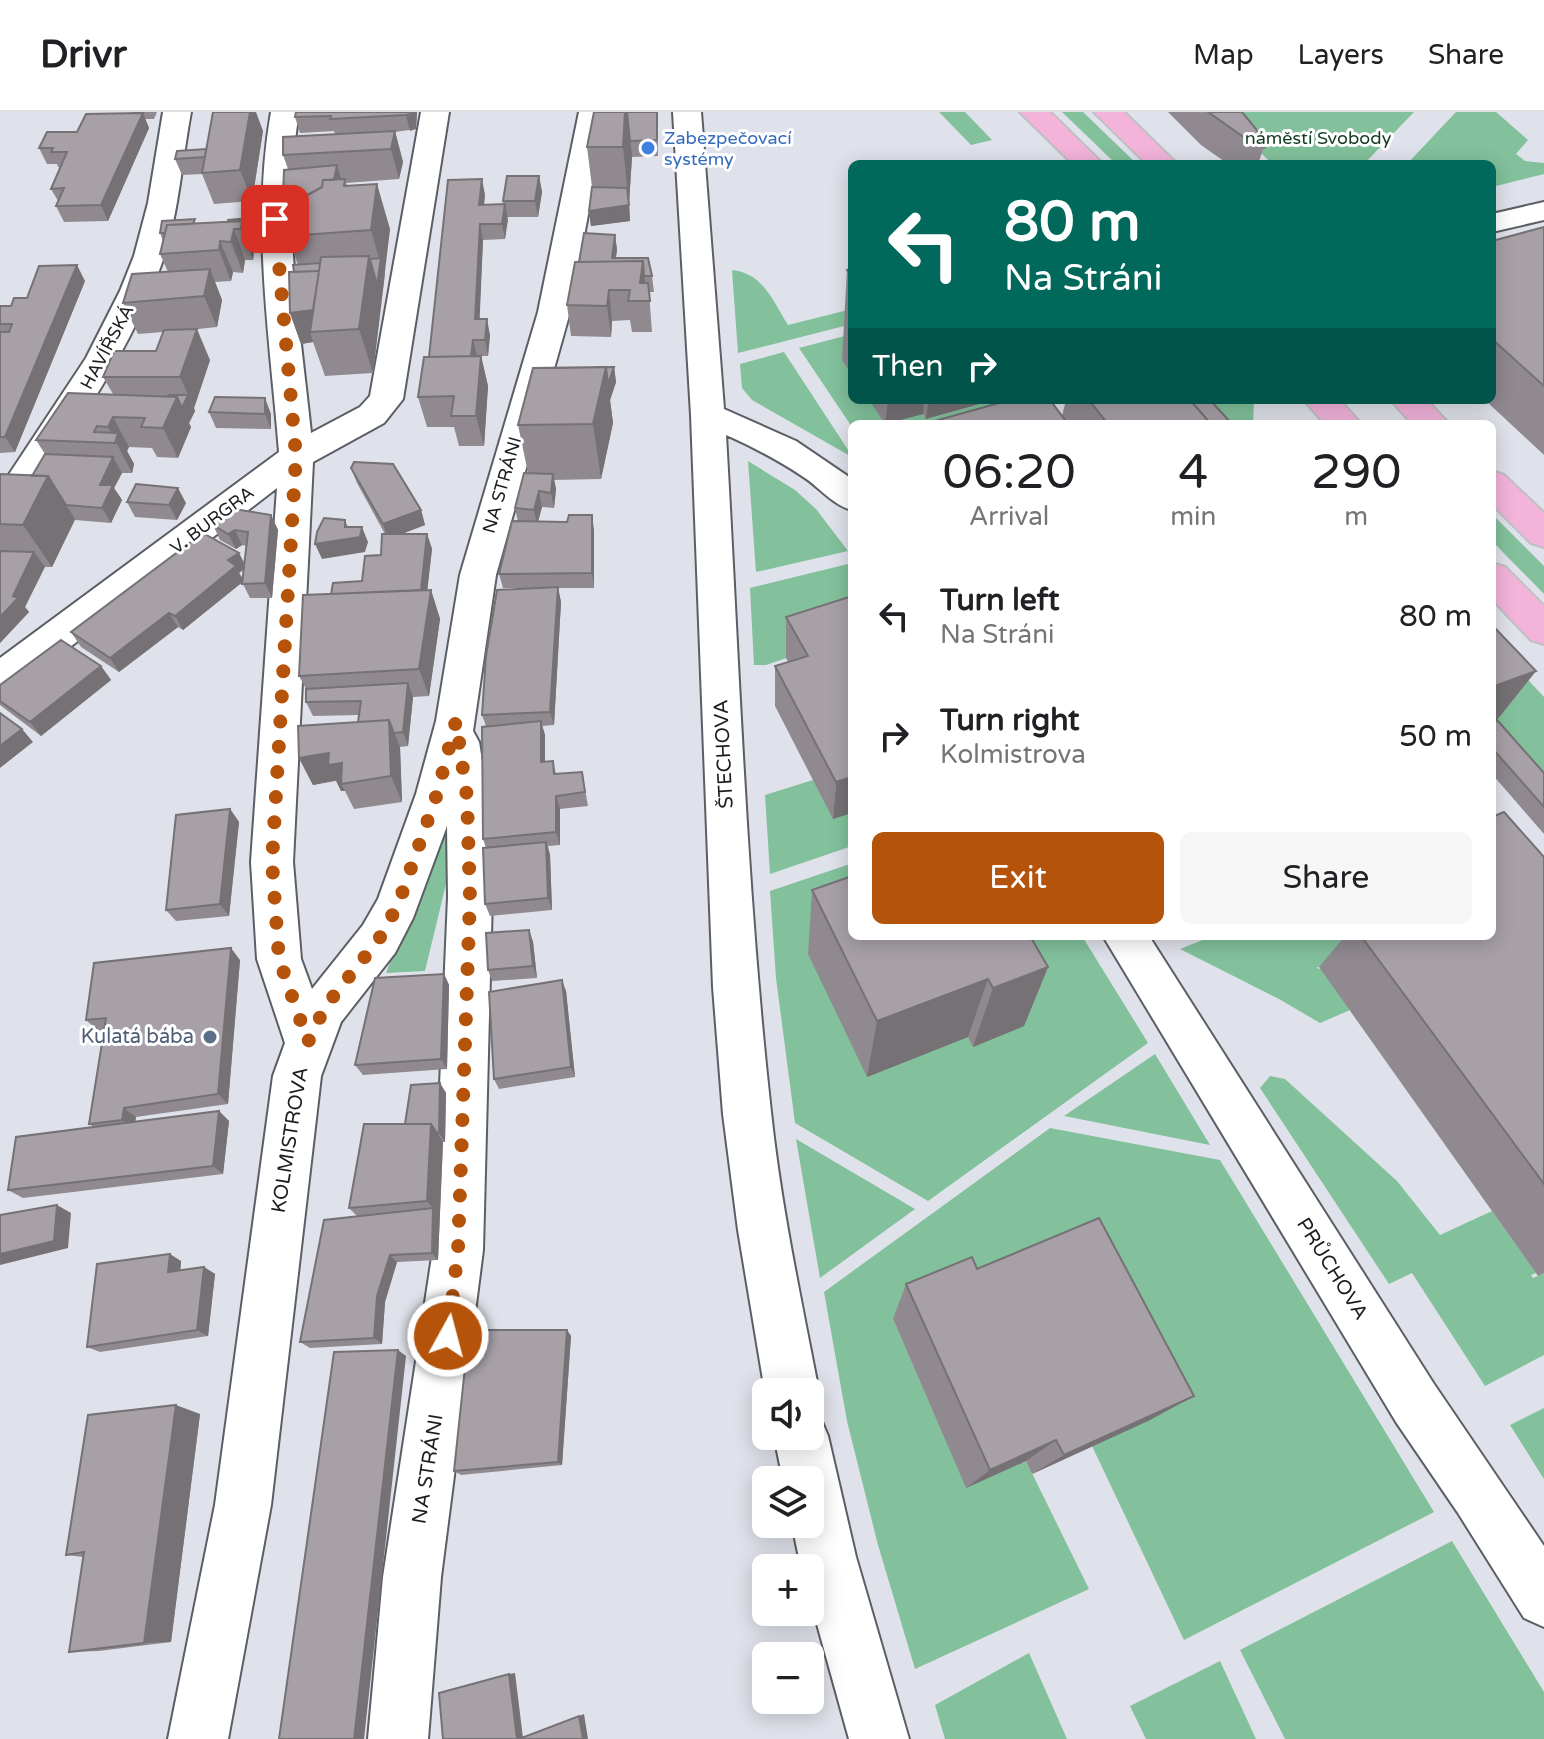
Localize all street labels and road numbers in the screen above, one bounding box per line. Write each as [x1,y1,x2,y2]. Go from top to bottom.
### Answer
street label: HAVÍŘSKÁ [75,301,139,393]
street label: NA STRÁNI [478,434,526,536]
street label: V. BURGRA [166,481,258,559]
street label: ŠTECHOVA [708,699,739,809]
street label: KOLMISTROVA [267,1065,313,1215]
street label: PRŮCHOVA [1291,1213,1375,1324]
street label: NA STRÁNI [406,1412,449,1526]

